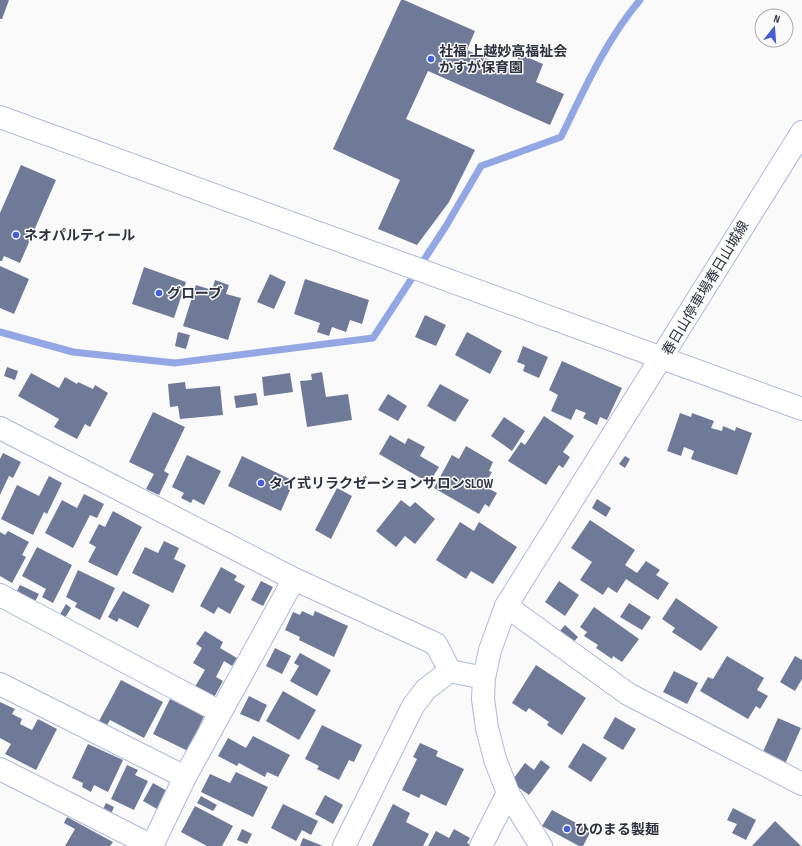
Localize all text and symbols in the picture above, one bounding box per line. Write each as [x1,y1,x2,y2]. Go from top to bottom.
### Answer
north arrow [754,8,794,48]
text: N [772,12,782,26]
place label: 社福 上越妙高福祉会 かすが保育園 [439,43,567,76]
marker: 社福 上越妙高福祉会 かすが保育園 [426,54,436,64]
street label: 春日山停車場春日山城線 [658,218,752,359]
place label: ネオパルティール [24,227,135,244]
marker: ネオパルティール [11,230,21,240]
place label: グローブ [167,285,222,302]
marker: グローブ [154,288,164,298]
place label: タイ式リラクゼーションサロンSLOW [269,475,494,492]
marker: タイ式リラクゼーションサロンSLOW [256,478,266,488]
place label: ひのまる製麺 [575,821,659,838]
marker: ひのまる製麺 [562,824,572,834]

